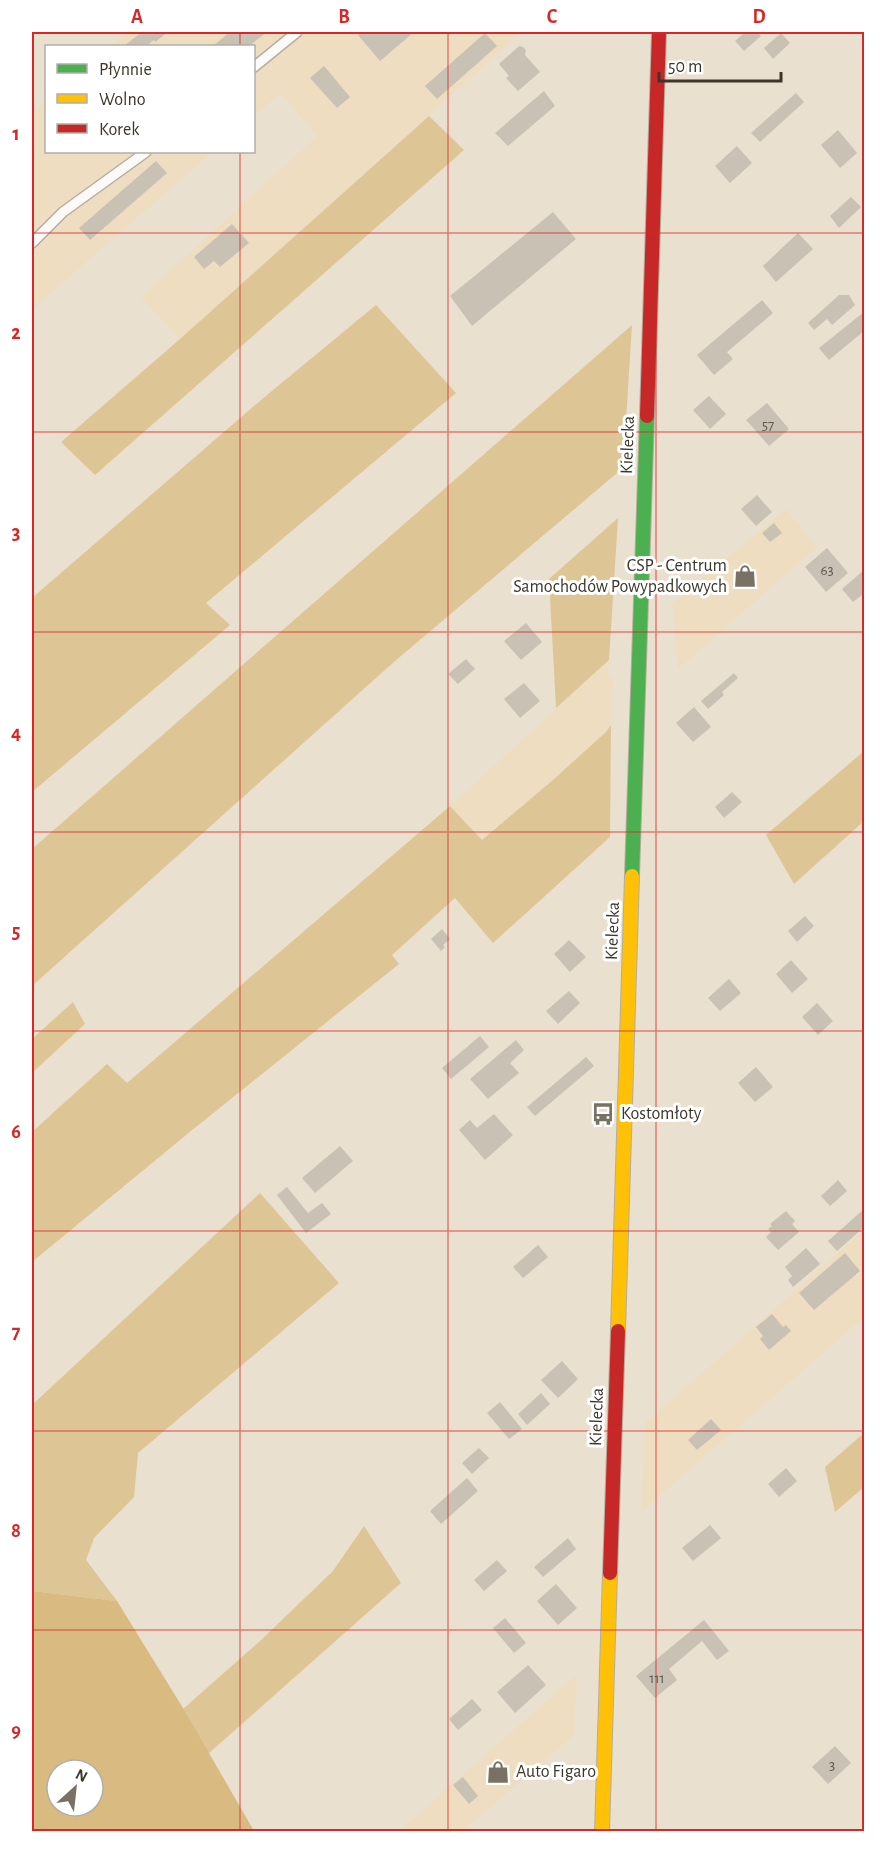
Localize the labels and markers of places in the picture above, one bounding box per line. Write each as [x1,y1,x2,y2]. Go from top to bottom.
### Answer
place label: CSP - Centrum Samochodów Powypadkowych [513,557,727,596]
shop icon: CSP - Centrum Samochodów Powypadkowych [732,563,758,589]
bus stop icon: Kostomłoty [590,1101,616,1127]
place label: Kostomłoty [621,1105,702,1123]
shop icon: Auto Figaro [485,1759,511,1785]
place label: Auto Figaro [516,1763,596,1781]

